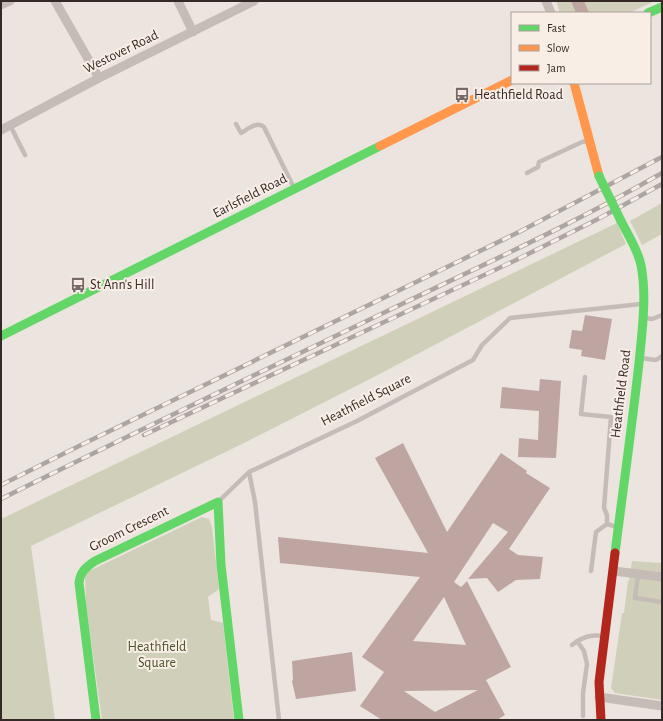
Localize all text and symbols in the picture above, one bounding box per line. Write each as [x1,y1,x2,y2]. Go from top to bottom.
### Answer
legend [511,12,651,84]
text: Fast [547,22,566,34]
street label: Westover Road [81,28,161,76]
text: Slow [547,42,569,54]
text: Jam [547,62,566,74]
bus stop icon: Heathfield Road [453,86,471,104]
place label: Heathfield Road [474,88,563,102]
street label: Earlsfield Road [211,171,289,221]
bus stop icon: St Ann's Hill [69,276,87,294]
place label: St Ann's Hill [90,278,154,292]
street label: Heathfield Road [609,349,633,439]
street label: Heathfield Square [319,371,413,429]
street label: Groom Crescent [87,504,171,554]
park label: Heathfield Square [128,640,186,670]

